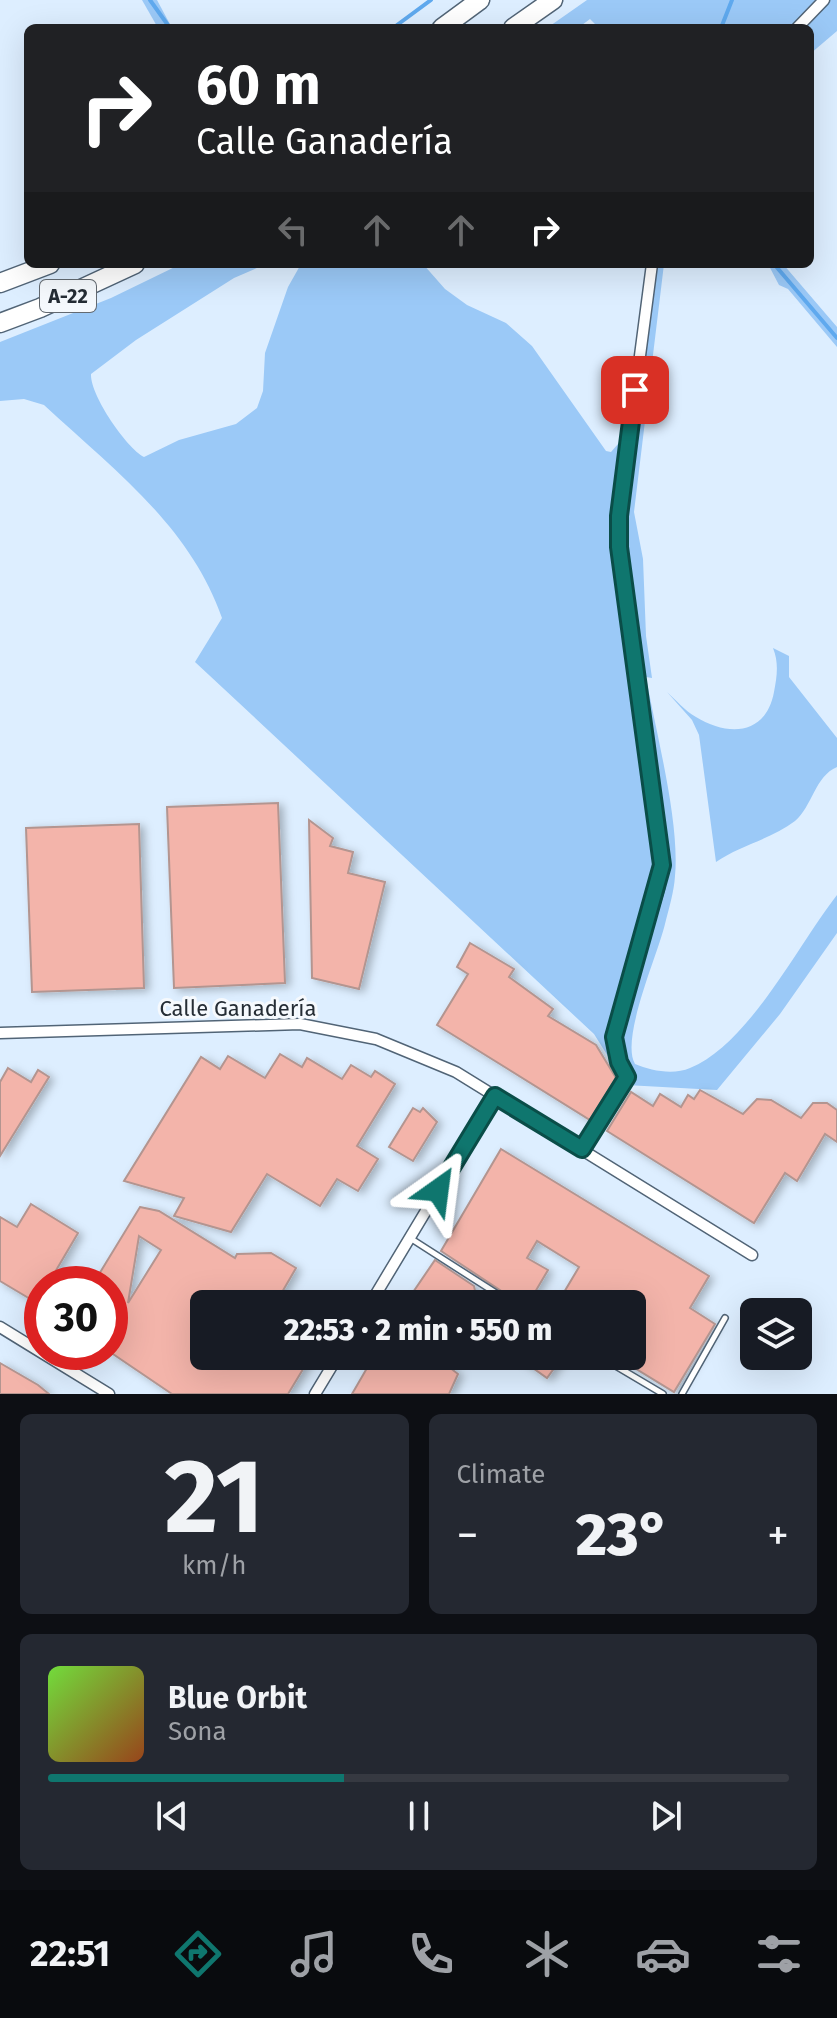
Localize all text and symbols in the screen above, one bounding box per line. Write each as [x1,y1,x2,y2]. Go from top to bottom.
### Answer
text: 60 m [196,52,321,119]
icon: right [64,56,168,160]
text: Calle Ganadería [196,120,453,164]
icon: left [271,208,315,252]
icon: ahead [355,208,399,252]
icon: ahead [439,208,483,252]
icon: right [523,208,567,252]
road number: A-22 [40,280,96,312]
pin [601,356,669,424]
icon: arrive [613,368,657,412]
street label: Calle Ganadería [160,995,316,1022]
position arrow [396,1148,480,1232]
speed limit sign: 30 [24,1266,128,1370]
map controls [740,1298,812,1370]
button: layers [740,1298,812,1370]
text: 22:53 · 2 min · 550 m [284,1312,552,1348]
text: 21 [164,1435,264,1560]
text: Climate [457,1459,545,1490]
text: 23° [576,1499,670,1571]
text: − [457,1509,479,1562]
text: + [767,1509,789,1562]
text: km/h [182,1550,246,1581]
text: Blue Orbit [168,1680,307,1716]
text: Sona [168,1716,227,1747]
icon: previous [150,1794,194,1838]
icon: pause [397,1794,441,1838]
icon: next [644,1794,688,1838]
icon: directions [170,1926,226,1982]
icon: music [286,1926,342,1982]
icon: phone [403,1926,459,1982]
icon: climate [519,1926,575,1982]
icon: car [635,1926,691,1982]
icon: filters [751,1926,807,1982]
text: 22:51 [30,1932,110,1976]

